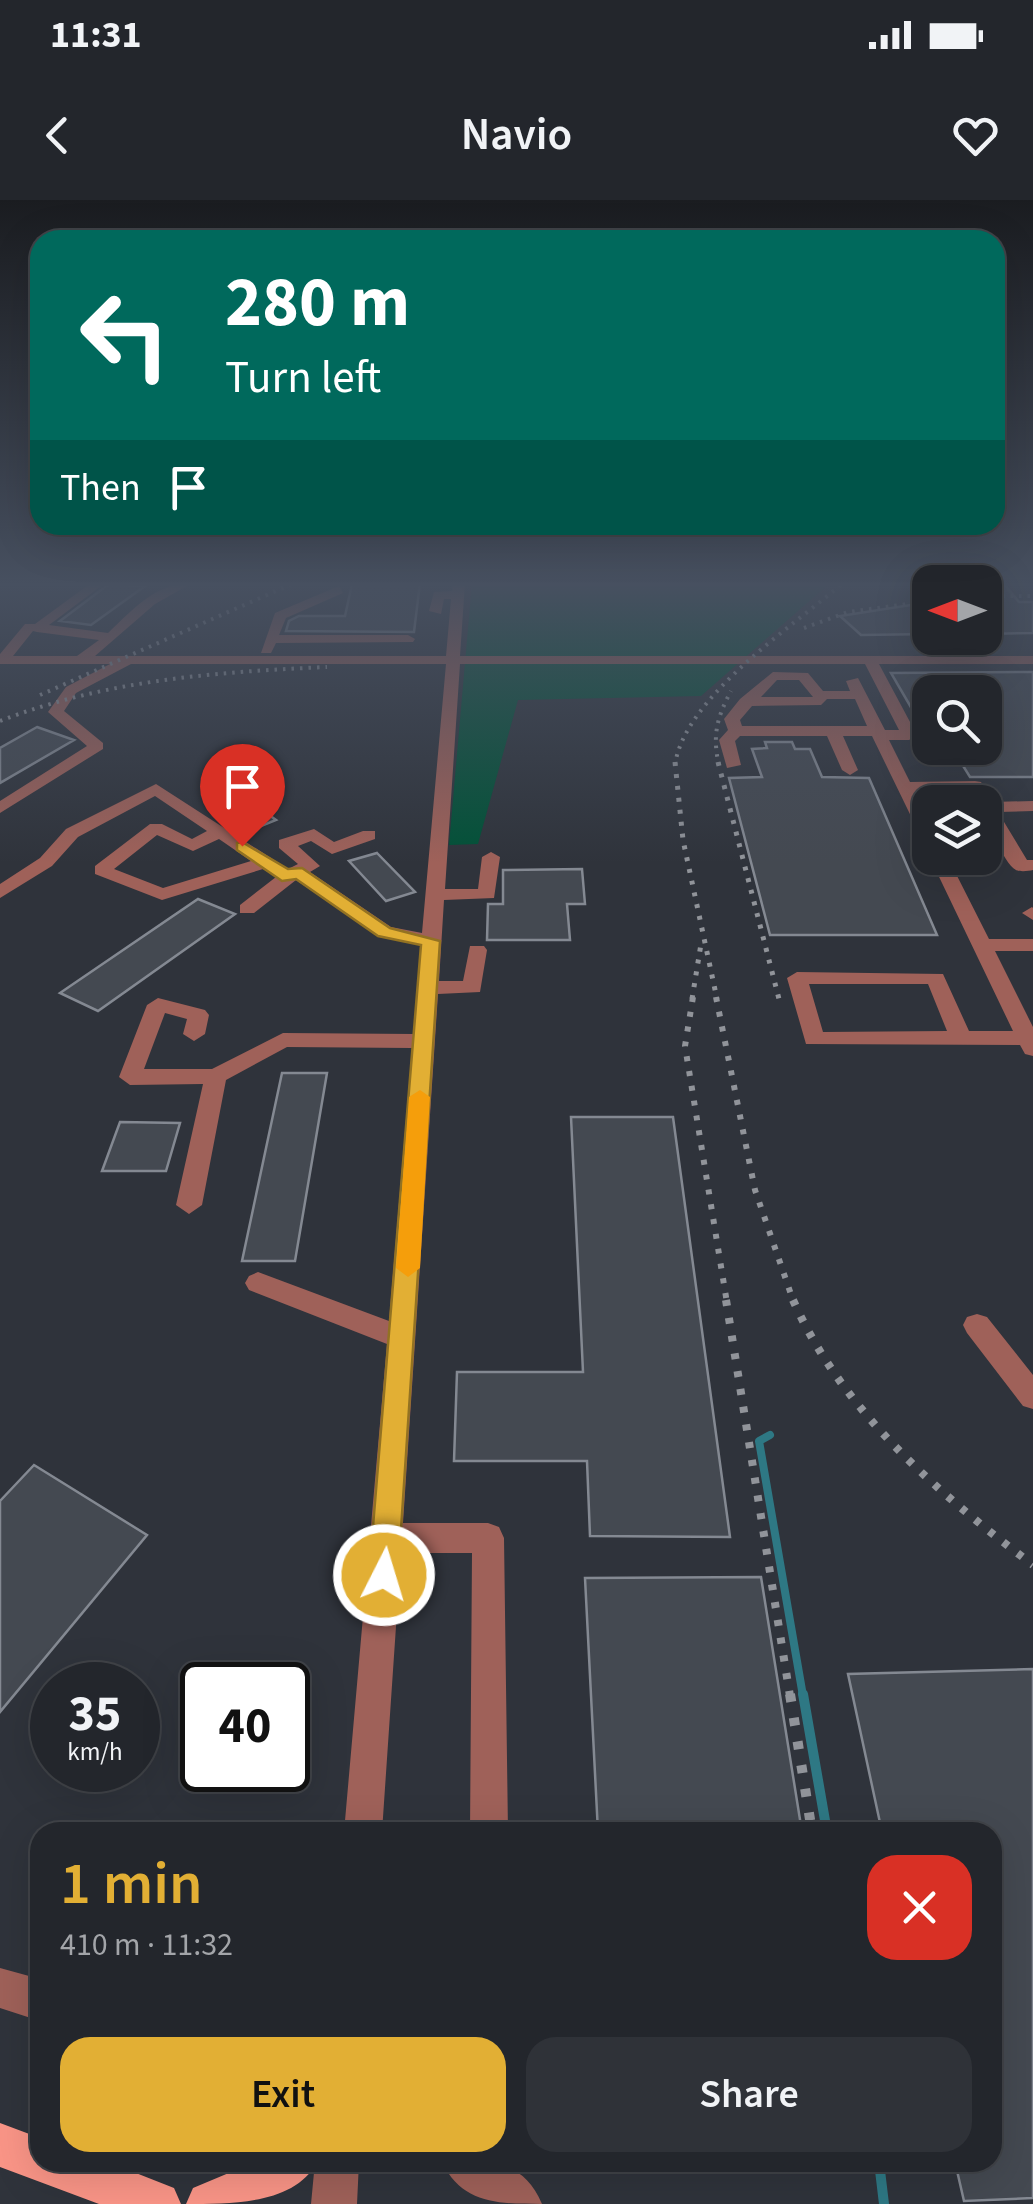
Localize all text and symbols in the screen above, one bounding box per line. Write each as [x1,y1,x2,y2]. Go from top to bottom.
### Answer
text: 11:31 [50,8,142,62]
text: Navio [461,103,572,167]
icon: back [30,108,85,163]
icon: heart [948,108,1003,163]
text: 280 m [225,253,410,353]
icon: left [60,270,190,400]
text: Turn left [225,346,381,410]
icon: arrive [161,460,216,515]
text: Then [60,461,141,515]
north arrow [912,565,1002,655]
map controls [912,565,1002,875]
button: search [912,675,1002,765]
pin [200,744,285,847]
icon: arrive [215,759,270,814]
button: layers [912,785,1002,875]
position arrow [332,1523,436,1627]
speed limit sign: 40 [180,1662,310,1792]
text: 35 [69,1679,121,1750]
text: km/h [67,1734,123,1770]
text: 1 min [60,1842,203,1927]
button: close [867,1855,972,1960]
text: 410 m · 11:32 [60,1922,233,1968]
button: Exit [60,2037,506,2152]
button: Share [526,2037,972,2152]

